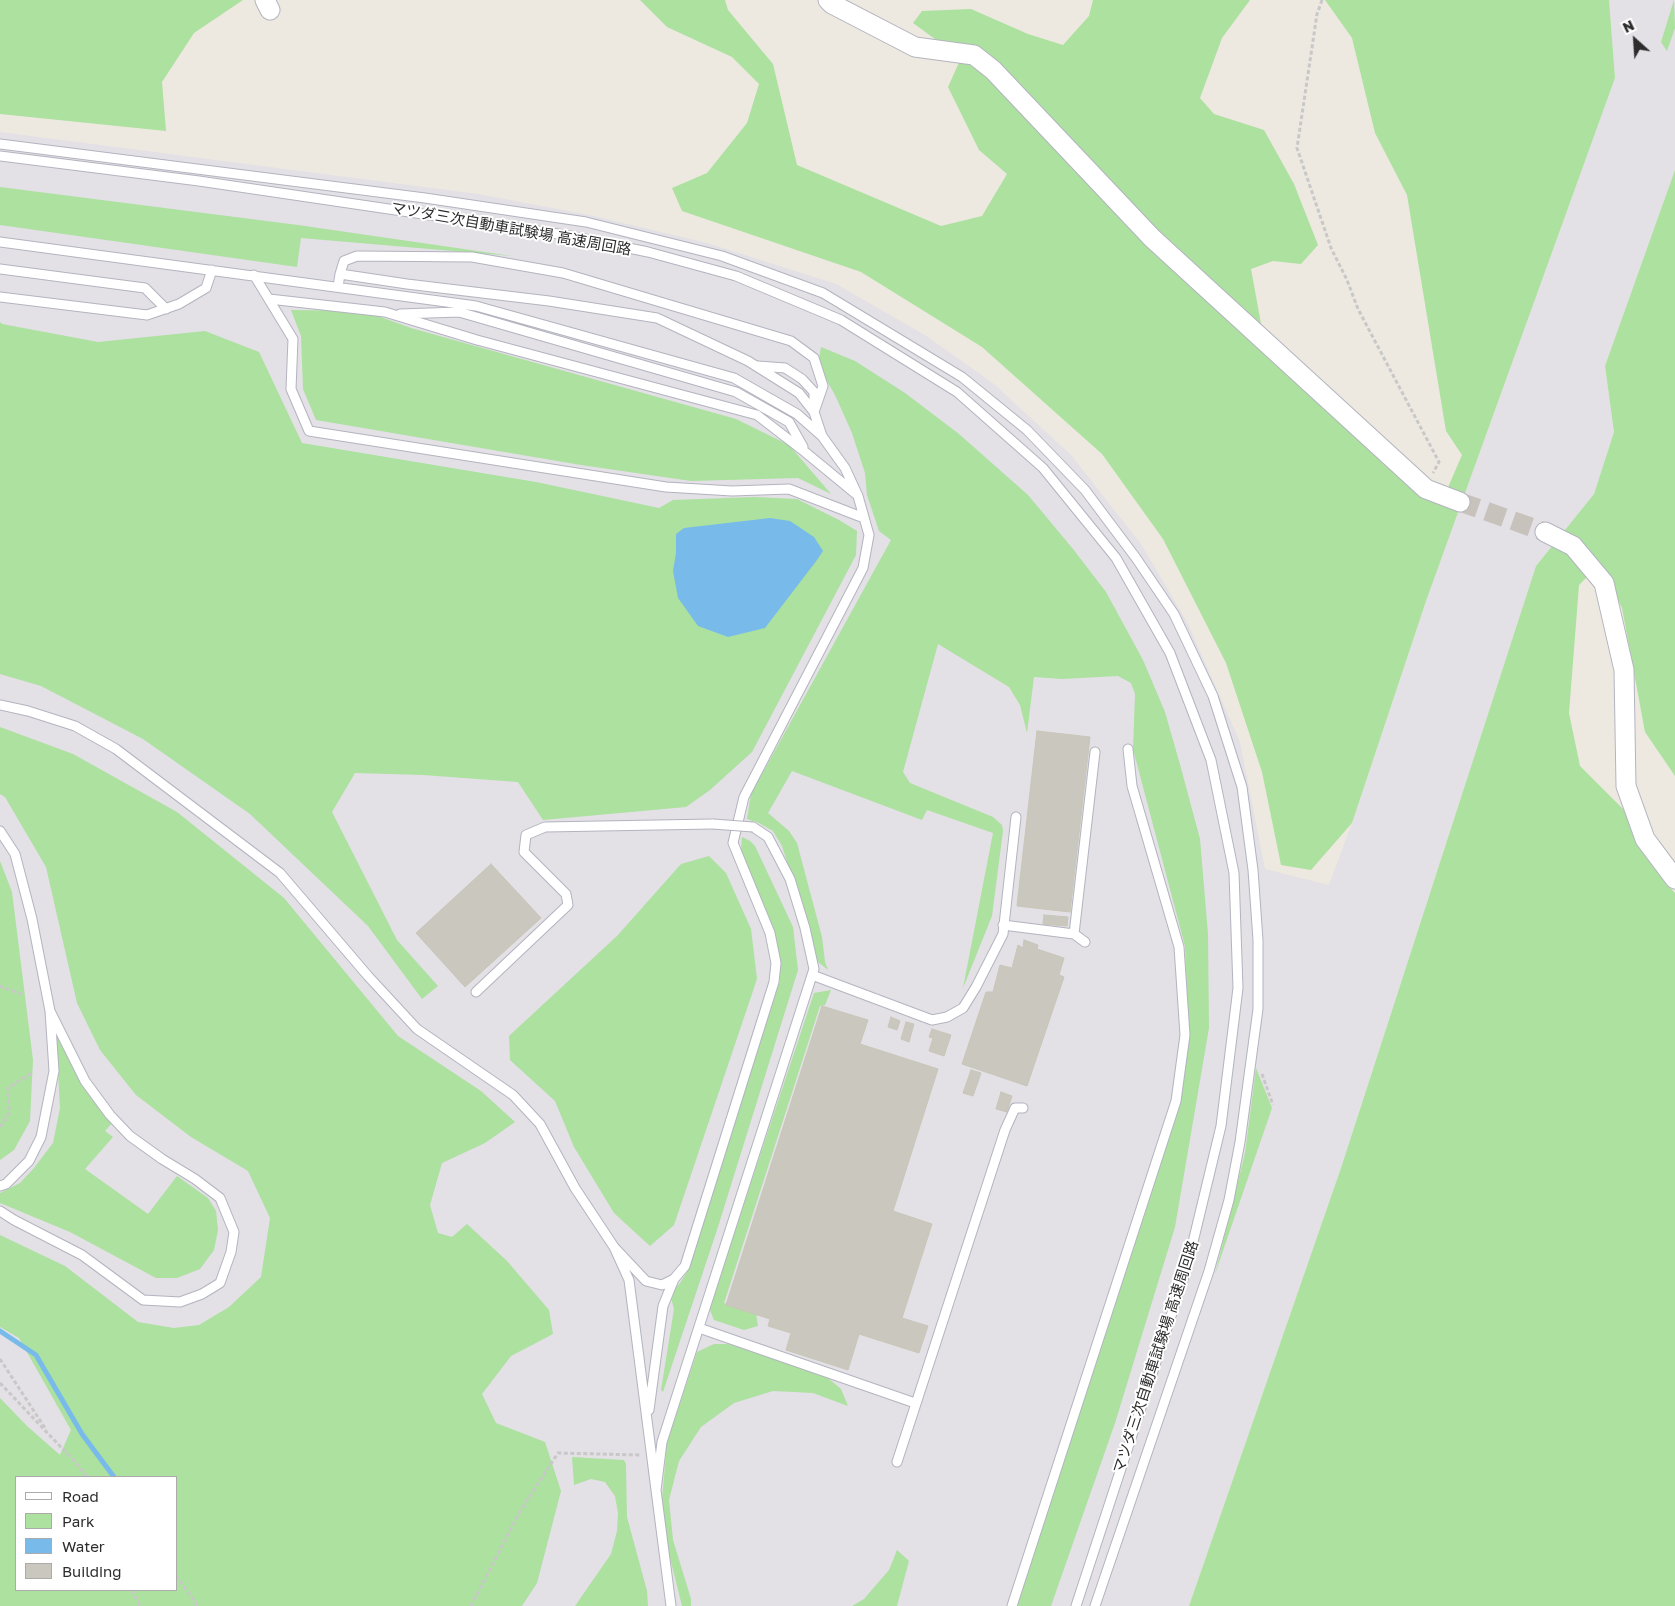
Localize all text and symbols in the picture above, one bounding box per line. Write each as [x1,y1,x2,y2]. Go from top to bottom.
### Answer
north arrow [1610,15,1660,65]
text: N [1620,16,1637,36]
street label: マツダ三次自動車試験場 高速周回路 [389,199,633,259]
street label: マツダ三次自動車試験場 高速周回路 [1110,1238,1202,1476]
legend [15,1476,178,1591]
text: Road [62,1487,99,1505]
text: Park [62,1512,94,1530]
text: Water [62,1537,105,1555]
text: Building [62,1562,122,1580]

